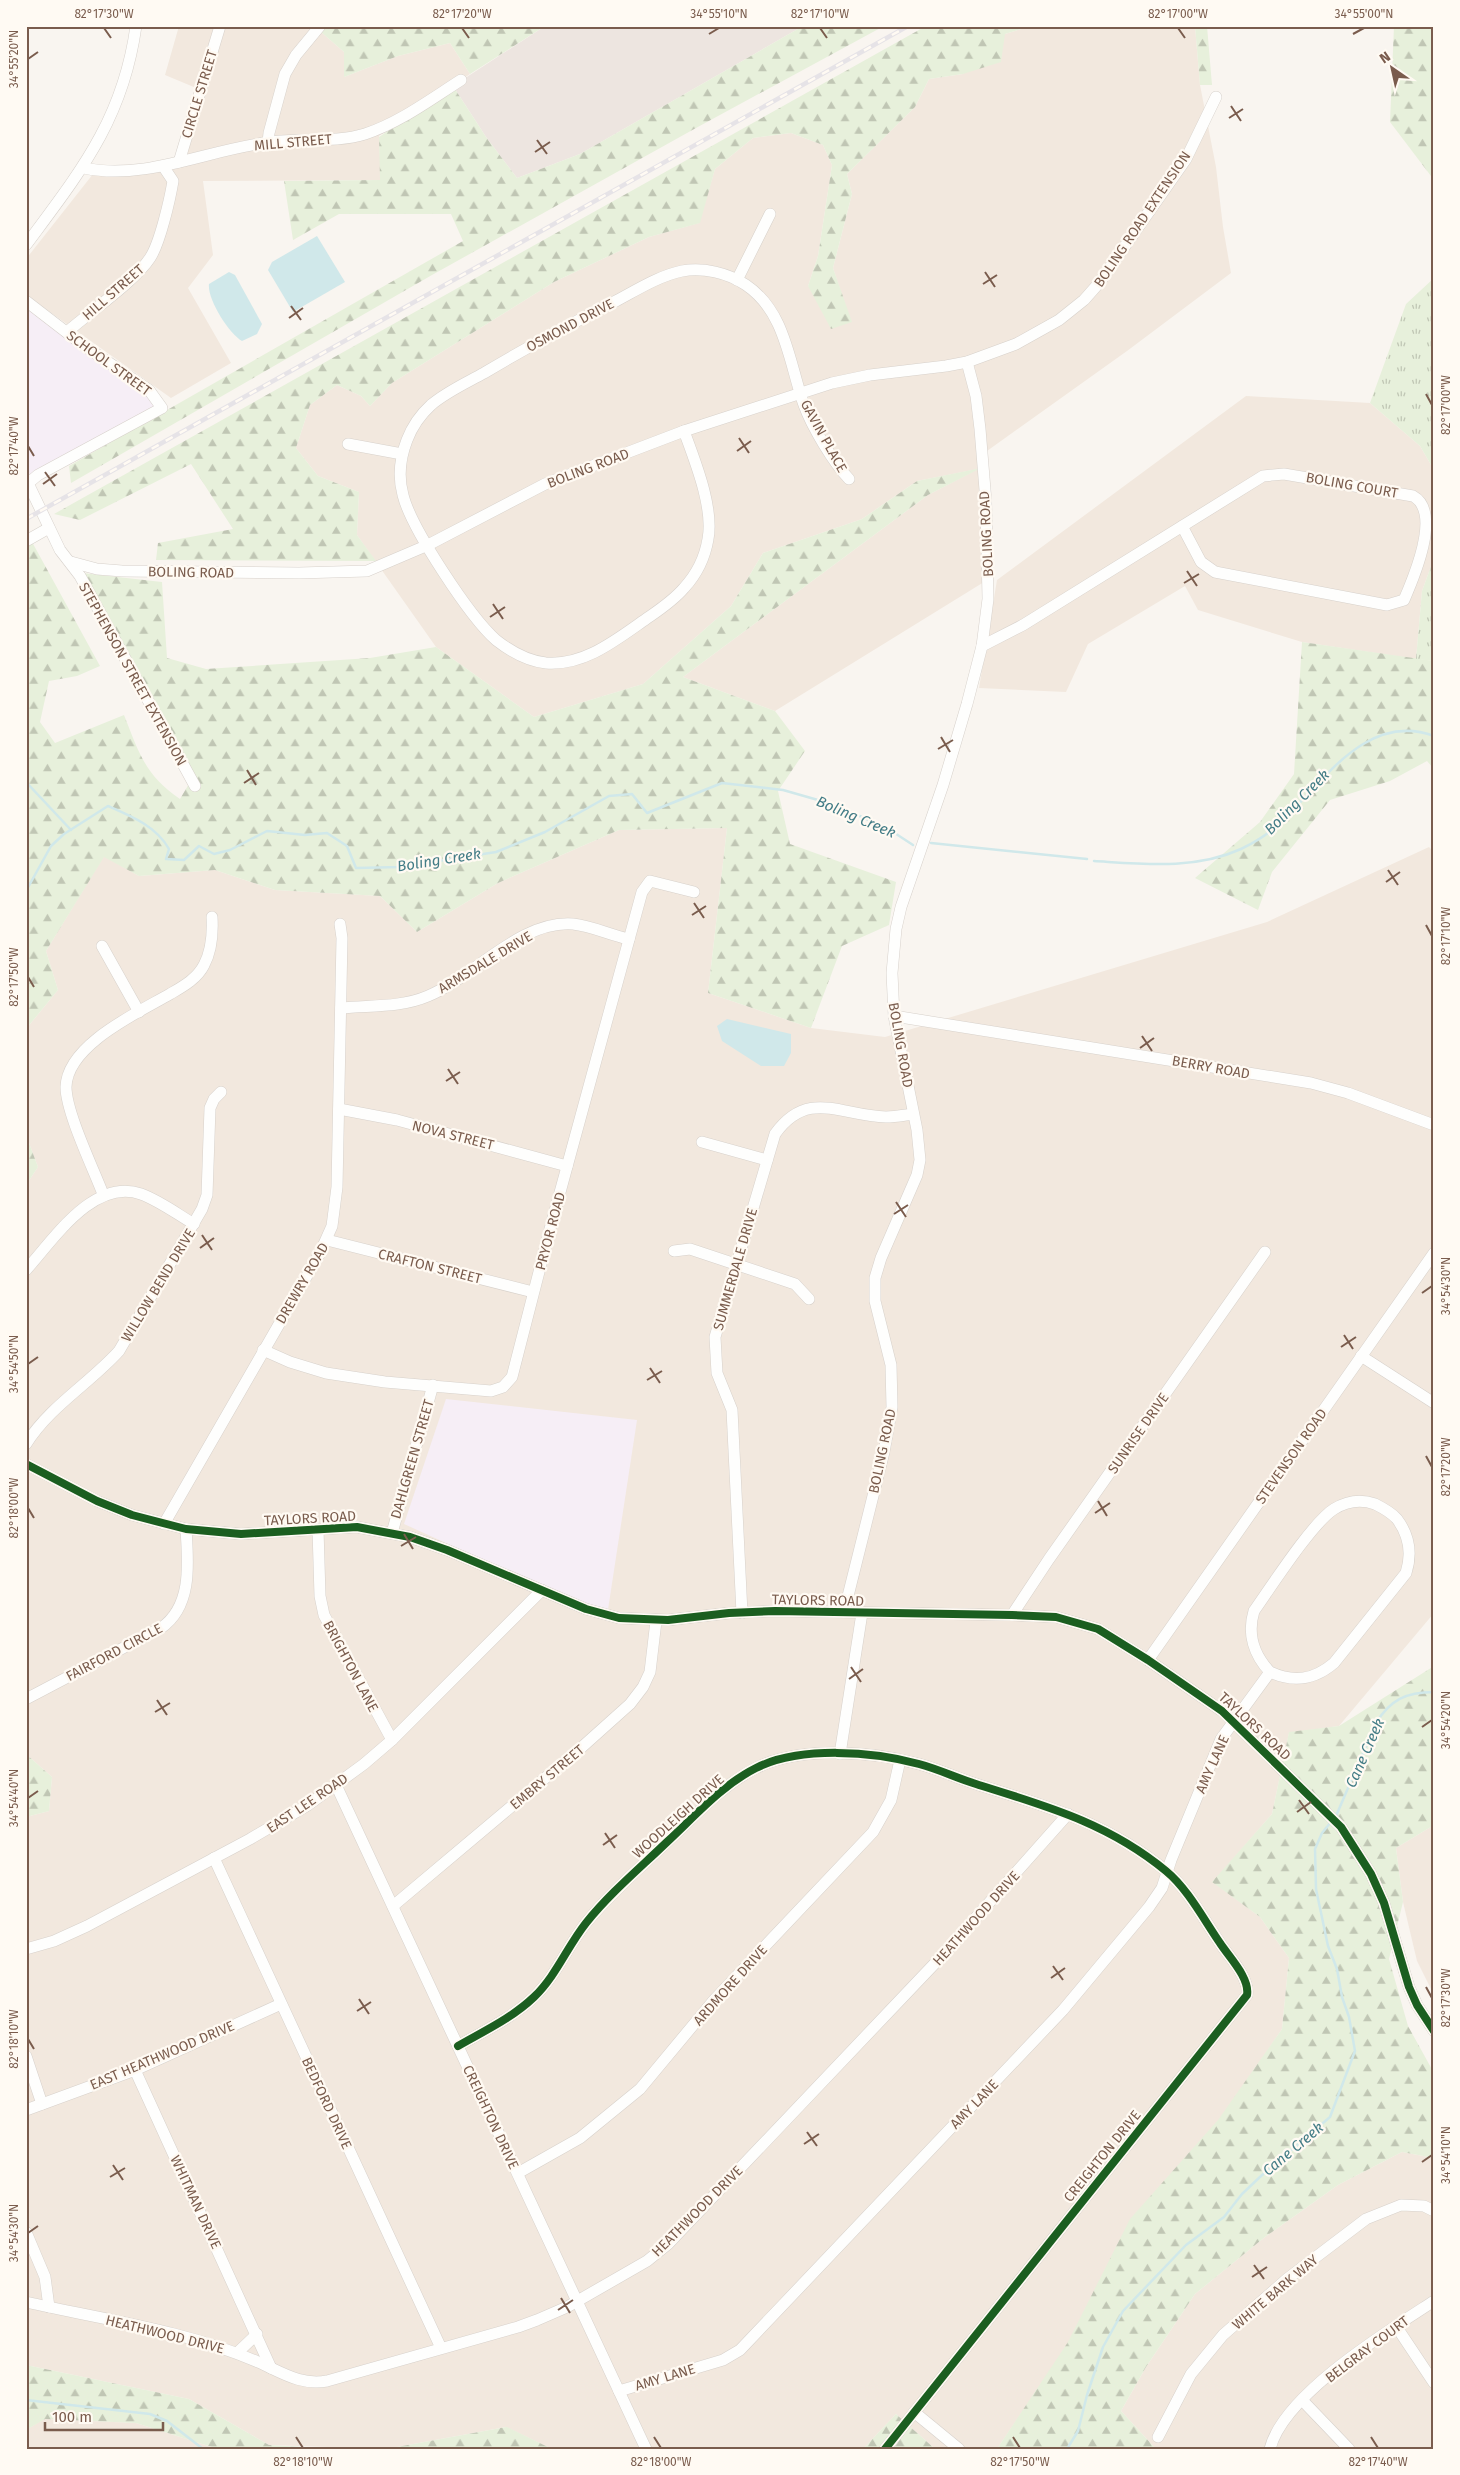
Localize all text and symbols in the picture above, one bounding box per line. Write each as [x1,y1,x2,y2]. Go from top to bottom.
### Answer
text: 82°17'30"W [74,7,134,21]
text: 82°17'20"W [432,7,492,21]
text: 34°55'10"N [690,7,748,21]
text: 82°17'10"W [791,7,849,21]
text: 82°17'00"W [1148,7,1208,21]
text: 34°55'00"N [1335,7,1393,21]
text: 34°55'20"N [7,30,21,88]
north arrow [1368,42,1418,92]
street label: CIRCLE STREET [178,47,221,140]
text: N [1376,48,1394,67]
street label: MILL STREET [253,131,333,154]
street label: BOLING ROAD EXTENSION [1091,148,1194,291]
street label: HILL STREET [79,260,148,324]
street label: OSMOND DRIVE [524,295,617,356]
street label: SCHOOL STREET [63,327,155,400]
text: 82°17'00"W [1439,375,1453,435]
street label: GAVIN PLACE [797,397,850,475]
text: 82°17'40"W [7,416,21,476]
street label: BOLING ROAD [545,445,632,492]
street label: BOLING COURT [1304,469,1400,502]
street label: BOLING ROAD [976,490,997,578]
street label: BOLING ROAD [148,563,234,582]
street label: STEPHENSON STREET EXTENSION [75,580,190,769]
water label: Boling Creek [1261,766,1333,838]
water label: Boling Creek [814,792,898,842]
water label: Boling Creek [396,845,482,875]
text: 82°17'10"W [1439,907,1453,965]
street label: ARMSDALE DRIVE [435,928,535,997]
text: 82°17'50"W [7,947,21,1007]
street label: BOLING ROAD [885,1001,916,1089]
street label: BERRY ROAD [1171,1052,1251,1083]
street label: NOVA STREET [410,1117,496,1154]
street label: PRYOR ROAD [532,1190,569,1272]
street label: SUMMERDALE DRIVE [710,1206,761,1332]
street label: WILLOW BEND DRIVE [118,1226,199,1345]
street label: DREWRY ROAD [272,1240,333,1327]
street label: CRAFTON STREET [376,1245,484,1288]
text: 34°54'30"N [1439,1257,1453,1315]
text: 34°54'50"N [7,1335,21,1393]
street label: SUNRISE DRIVE [1104,1390,1173,1477]
street label: DAHLGREEN STREET [387,1397,438,1521]
street label: STEVENSON ROAD [1252,1405,1331,1507]
street label: BOLING ROAD [865,1407,900,1495]
text: 82°17'20"W [1439,1437,1453,1497]
text: 82°18'00"W [7,1478,21,1538]
street label: TAYLORS ROAD [264,1508,357,1529]
street label: TAYLORS ROAD [772,1591,864,1610]
street label: BRIGHTON LANE [319,1618,382,1715]
street label: FAIRFORD CIRCLE [63,1620,165,1685]
street label: TAYLORS ROAD [1215,1689,1294,1764]
text: 34°54'20"N [1439,1691,1453,1749]
water label: Cane Creek [1342,1716,1388,1790]
street label: AMY LANE [1192,1732,1233,1796]
street label: EMBRY STREET [507,1741,588,1813]
text: 34°54'40"N [7,1769,21,1827]
street label: EAST LEE ROAD [263,1770,351,1837]
street label: WOODLEIGH DRIVE [629,1771,728,1862]
street label: HEATHWOOD DRIVE [929,1867,1023,1969]
street label: ARDMORE DRIVE [690,1942,771,2029]
text: 82°17'30"W [1439,1968,1453,2028]
text: 82°18'10"W [7,2009,21,2069]
street label: EAST HEATHWOOD DRIVE [87,2017,237,2094]
street label: BEDFORD DRIVE [298,2055,355,2152]
street label: CREIGHTON DRIVE [459,2062,522,2172]
street label: AMY LANE [947,2076,1002,2133]
street label: CREIGHTON DRIVE [1060,2107,1145,2206]
water label: Cane Creek [1259,2118,1327,2180]
text: 34°54'10"N [1439,2126,1453,2184]
street label: WHITMAN DRIVE [166,2153,225,2252]
street label: HEATHWOOD DRIVE [648,2162,746,2260]
text: 34°54'30"N [7,2204,21,2262]
street label: WHITE BARK WAY [1229,2251,1322,2333]
street label: HEATHWOOD DRIVE [104,2312,226,2357]
street label: BELGRAY COURT [1322,2312,1413,2386]
street label: AMY LANE [633,2360,697,2395]
scale bar [45,2400,162,2432]
text: 100 m [52,2408,92,2426]
text: 82°18'10"W [273,2455,333,2469]
text: 82°18'00"W [631,2455,691,2469]
text: 82°17'50"W [990,2455,1050,2469]
text: 82°17'40"W [1348,2455,1408,2469]

